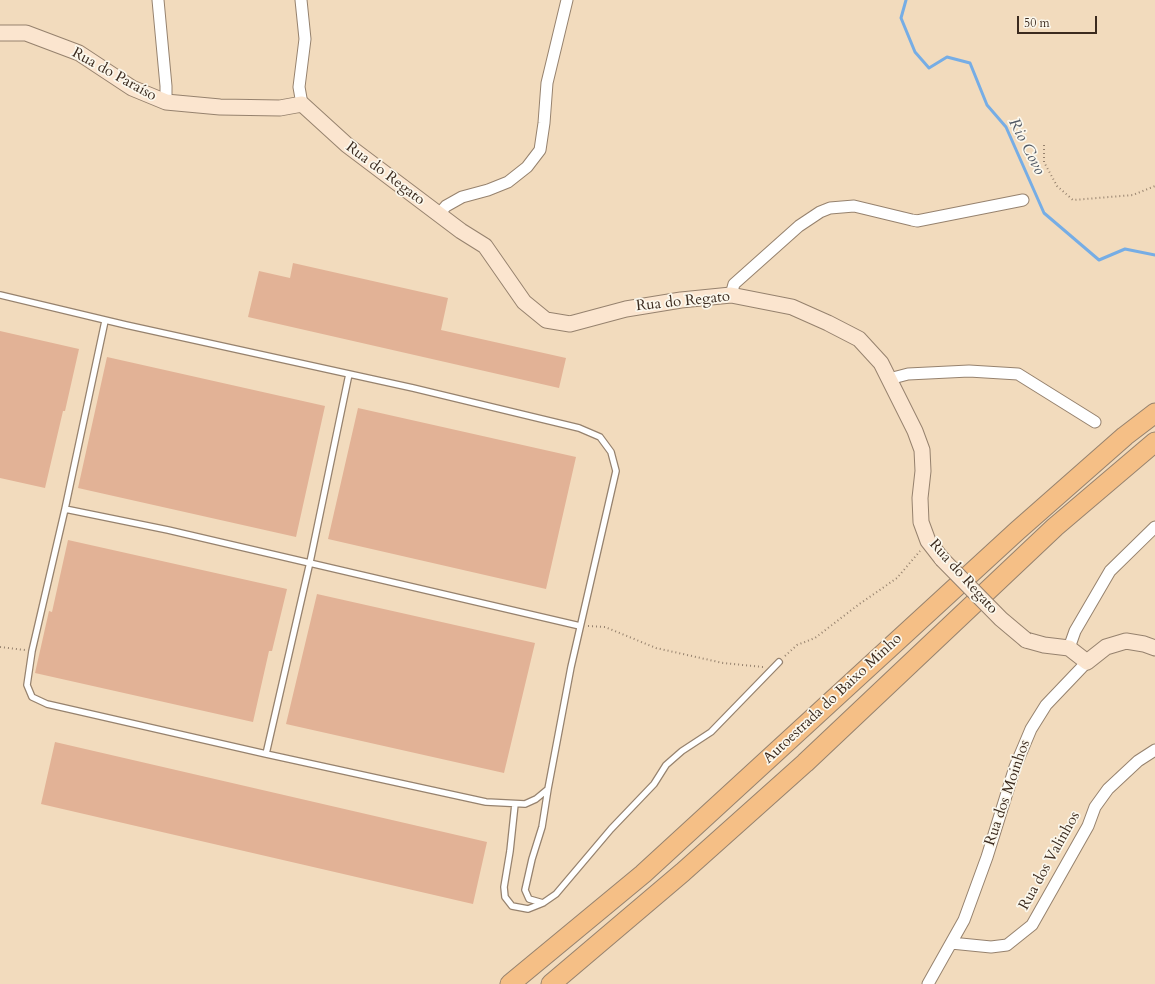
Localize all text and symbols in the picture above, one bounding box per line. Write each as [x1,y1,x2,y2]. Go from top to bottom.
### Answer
scale bar [1019,8,1099,34]
text: 50 m [1024,15,1050,31]
street label: Rua do Paraíso [69,44,159,106]
water label: Rio Covo [1004,115,1048,179]
street label: Rua do Regato [342,138,428,210]
street label: Rua do Regato [635,288,731,316]
street label: Rua do Regato [925,536,1001,618]
street label: Autoestrada do Baixo Minho [760,630,906,768]
street label: Rua dos Moinhos [981,738,1035,848]
street label: Rua dos Valinhos [1016,809,1084,913]

